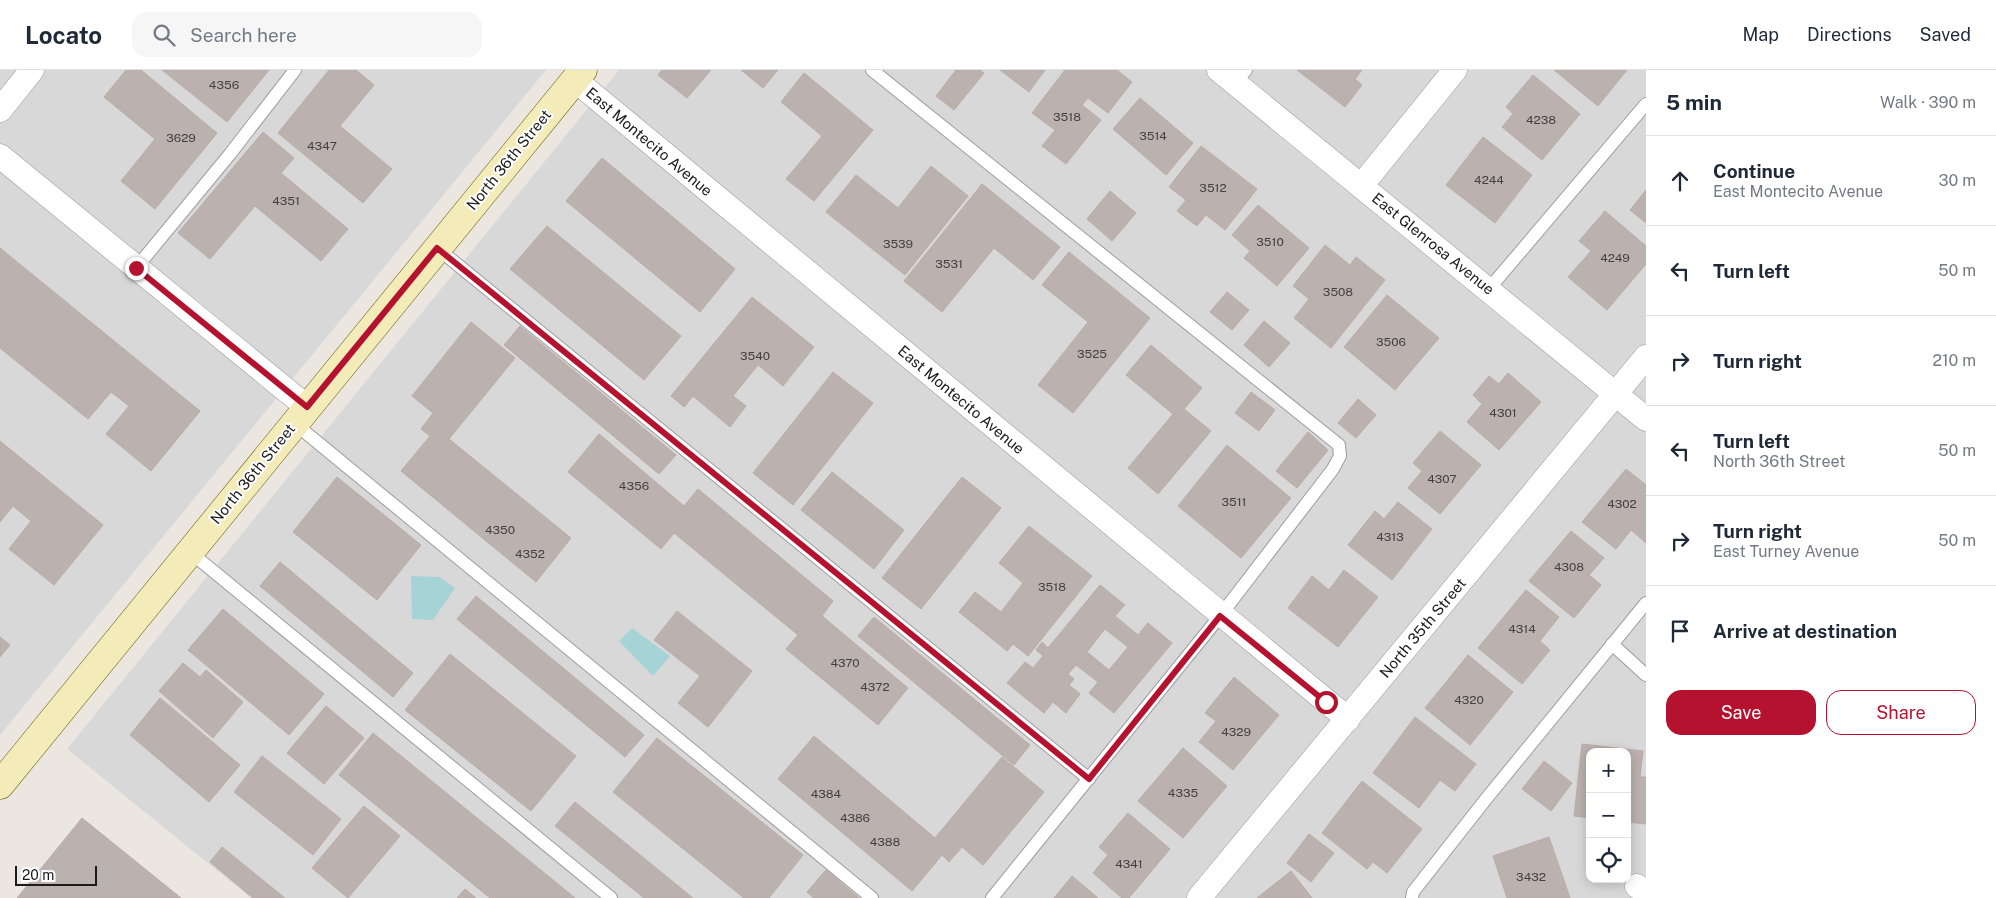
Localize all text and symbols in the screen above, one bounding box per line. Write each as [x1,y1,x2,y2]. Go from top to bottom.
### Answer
search box [132,12,482,57]
text: Locato [25,21,102,49]
icon: search [150,21,178,49]
text: Search here [190,24,297,46]
text: Map [1742,24,1779,45]
text: Directions [1807,24,1892,45]
text: Saved [1920,24,1971,45]
house number: 4356 [209,78,239,92]
street label: East Montecito Avenue [583,84,716,199]
text: 5 min [1666,90,1722,115]
text: Walk · 390 m [1880,93,1976,112]
street label: North 36th Street [463,106,554,213]
house number: 3518 [1053,110,1081,124]
house number: 4238 [1526,113,1556,127]
house number: 3514 [1139,129,1167,143]
house number: 3629 [166,131,196,145]
house number: 4347 [307,139,337,153]
text: Continue [1713,160,1795,182]
icon: ahead [1666,167,1694,195]
text: 30 m [1939,171,1976,190]
house number: 4244 [1474,173,1504,187]
house number: 3512 [1199,181,1227,195]
text: East Montecito Avenue [1713,182,1883,201]
street label: East Glenrosa Avenue [1369,189,1498,298]
house number: 4351 [272,194,300,208]
house number: 3510 [1256,235,1284,249]
house number: 3539 [883,237,913,251]
house number: 4249 [1600,251,1630,265]
route end [125,257,148,280]
house number: 3531 [935,257,963,271]
icon: left [1666,257,1694,285]
text: Turn left [1713,260,1790,282]
text: 50 m [1938,261,1976,280]
house number: 3508 [1323,285,1353,299]
house number: 3506 [1376,335,1406,349]
street label: East Montecito Avenue [895,342,1028,457]
house number: 3525 [1077,347,1107,361]
icon: right [1666,347,1694,375]
house number: 3540 [740,349,770,363]
text: Turn right [1713,350,1802,372]
text: 210 m [1932,351,1976,370]
house number: 4301 [1489,406,1517,420]
street label: North 36th Street [207,420,298,527]
text: Turn left [1713,430,1790,452]
icon: left [1666,437,1694,465]
text: 50 m [1938,441,1976,460]
text: North 36th Street [1713,452,1845,471]
house number: 4307 [1427,472,1457,486]
house number: 4356 [619,479,649,493]
house number: 3511 [1221,495,1247,509]
house number: 4302 [1607,497,1637,511]
text: Turn right [1713,520,1802,542]
house number: 4350 [485,523,515,537]
icon: right [1666,527,1694,555]
house number: 4313 [1376,530,1404,544]
text: 50 m [1938,531,1976,550]
text: East Turney Avenue [1713,542,1859,561]
house number: 4352 [515,547,545,561]
house number: 4308 [1554,560,1584,574]
street label: North 35th Street [1376,574,1469,681]
house number: 3518 [1038,580,1066,594]
icon: arrive [1666,617,1694,645]
text: Arrive at destination [1713,620,1897,642]
house number: 4314 [1508,622,1536,636]
house number: 4370 [830,656,860,670]
house number: 4372 [860,680,890,694]
button: Save [1666,690,1816,735]
button: Share [1826,690,1976,735]
route start [1315,691,1338,714]
house number: 4320 [1454,693,1484,707]
house number: 4329 [1221,725,1251,739]
map controls [1586,748,1631,883]
button: + [1586,748,1631,793]
house number: 4335 [1168,786,1198,800]
house number: 4384 [811,787,842,801]
button: − [1586,793,1631,838]
house number: 4386 [840,811,870,825]
house number: 4388 [870,835,900,849]
button: locate [1586,838,1631,883]
house number: 4341 [1115,857,1143,871]
scale bar [15,863,98,886]
text: 20 m [22,867,54,883]
house number: 3432 [1516,870,1546,884]

